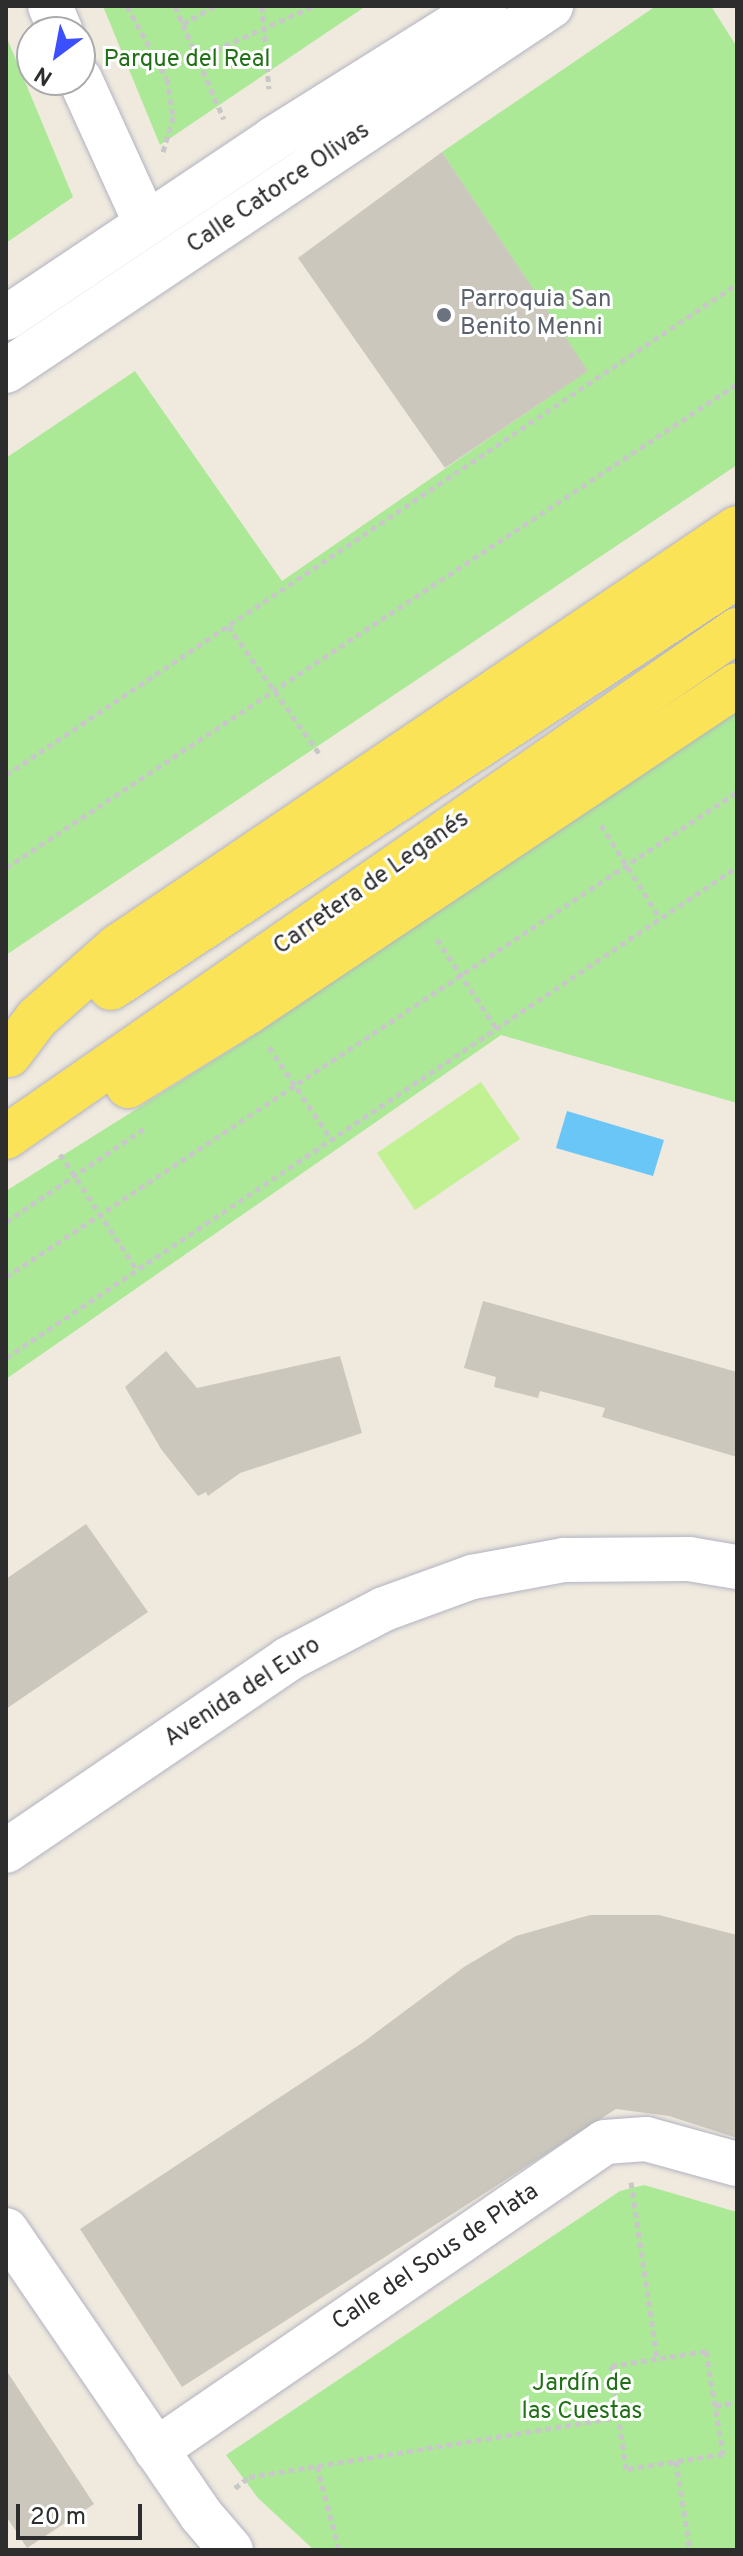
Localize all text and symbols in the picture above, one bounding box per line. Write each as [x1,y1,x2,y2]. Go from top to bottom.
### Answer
north arrow [16,16,96,96]
park label: Parque del Real [103,47,271,75]
text: N [30,59,58,91]
street label: Calle Catorce Olivas [182,117,376,261]
place label: Parroquia San Benito Menni [460,287,612,343]
marker: Parroquia San Benito Menni [435,306,453,324]
street label: Carretera de Leganés [269,806,475,962]
street label: Avenida del Euro [160,1632,326,1754]
street label: Calle del Sous de Plata [327,2178,545,2338]
park label: Jardín de las Cuestas [521,2371,643,2427]
scale bar [20,2488,146,2538]
text: 20 m [30,2503,86,2533]

